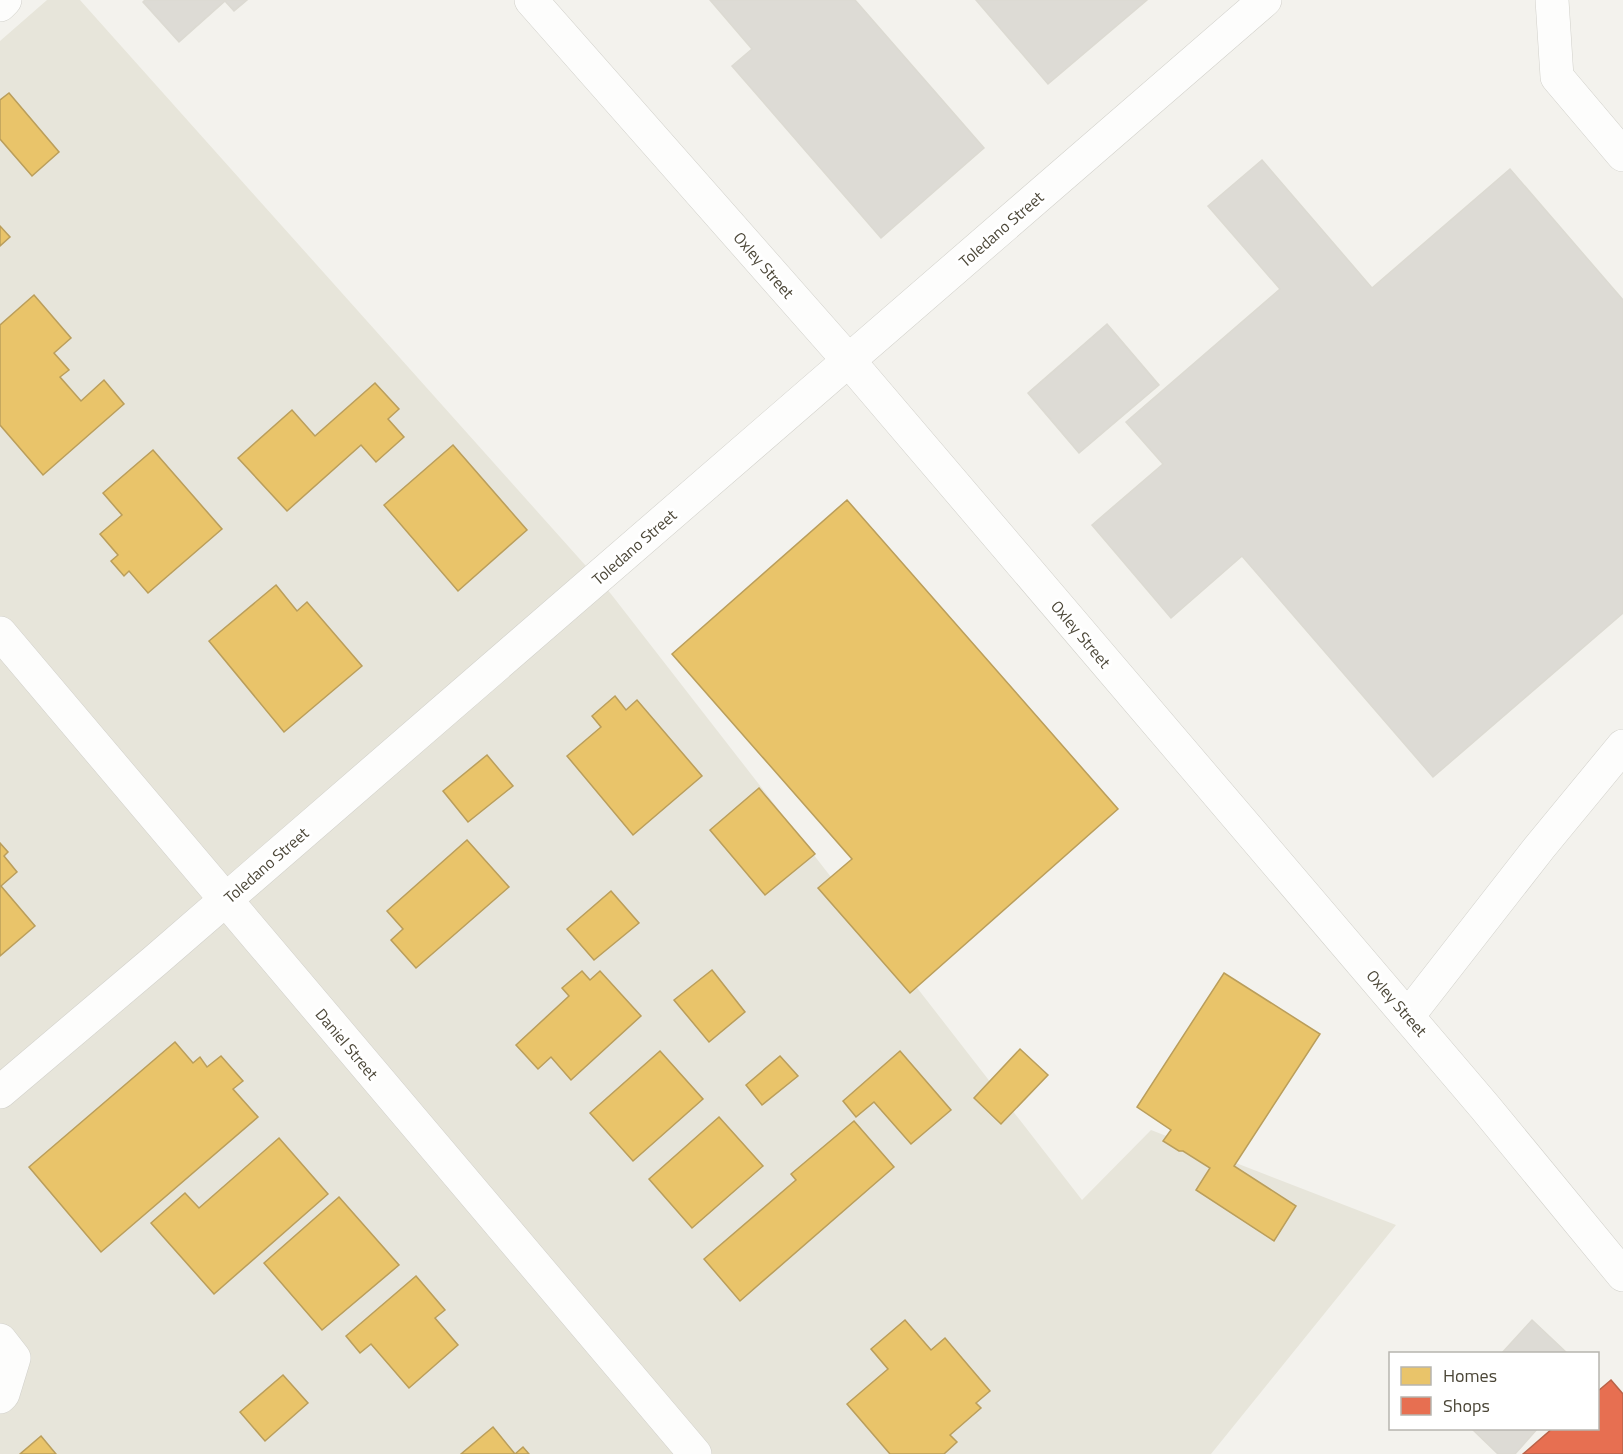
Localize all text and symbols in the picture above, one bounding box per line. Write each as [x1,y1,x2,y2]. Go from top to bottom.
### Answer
street label: Toledano Street [953,185,1049,273]
street label: Oxley Street [728,226,800,304]
street label: Toledano Street [586,503,682,591]
street label: Oxley Street [1045,595,1117,673]
street label: Toledano Street [218,821,314,909]
street label: Oxley Street [1361,964,1433,1042]
street label: Daniel Street [310,1003,384,1085]
legend [1389,1352,1599,1430]
text: Homes [1443,1362,1497,1389]
text: Shops [1443,1392,1490,1419]

